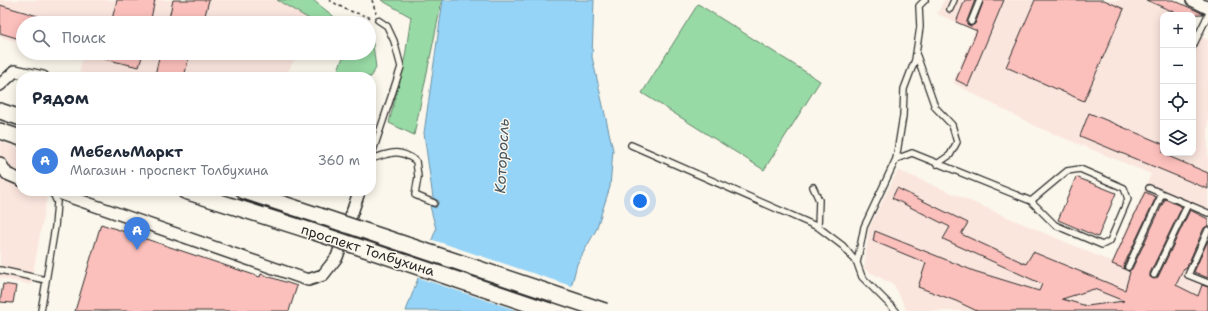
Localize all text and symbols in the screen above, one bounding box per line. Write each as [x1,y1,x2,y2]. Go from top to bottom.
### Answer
map controls [1160,12,1196,156]
button: + [1160,12,1196,48]
search box [16,16,376,60]
icon: search [30,27,52,49]
text: Поиск [62,28,106,48]
button: − [1160,48,1196,84]
button: locate [1160,84,1196,120]
text: Рядом [32,87,89,109]
water label: Которосль [490,118,514,194]
button: layers [1160,120,1196,156]
text: МебельМаркт [70,142,183,162]
text: A [40,152,50,169]
text: 360 m [318,152,360,169]
text: Магазин · проспект Толбухина [70,162,268,179]
your location [630,191,650,211]
pin: A [124,217,150,250]
street label: проспект Толбухина [299,220,437,280]

